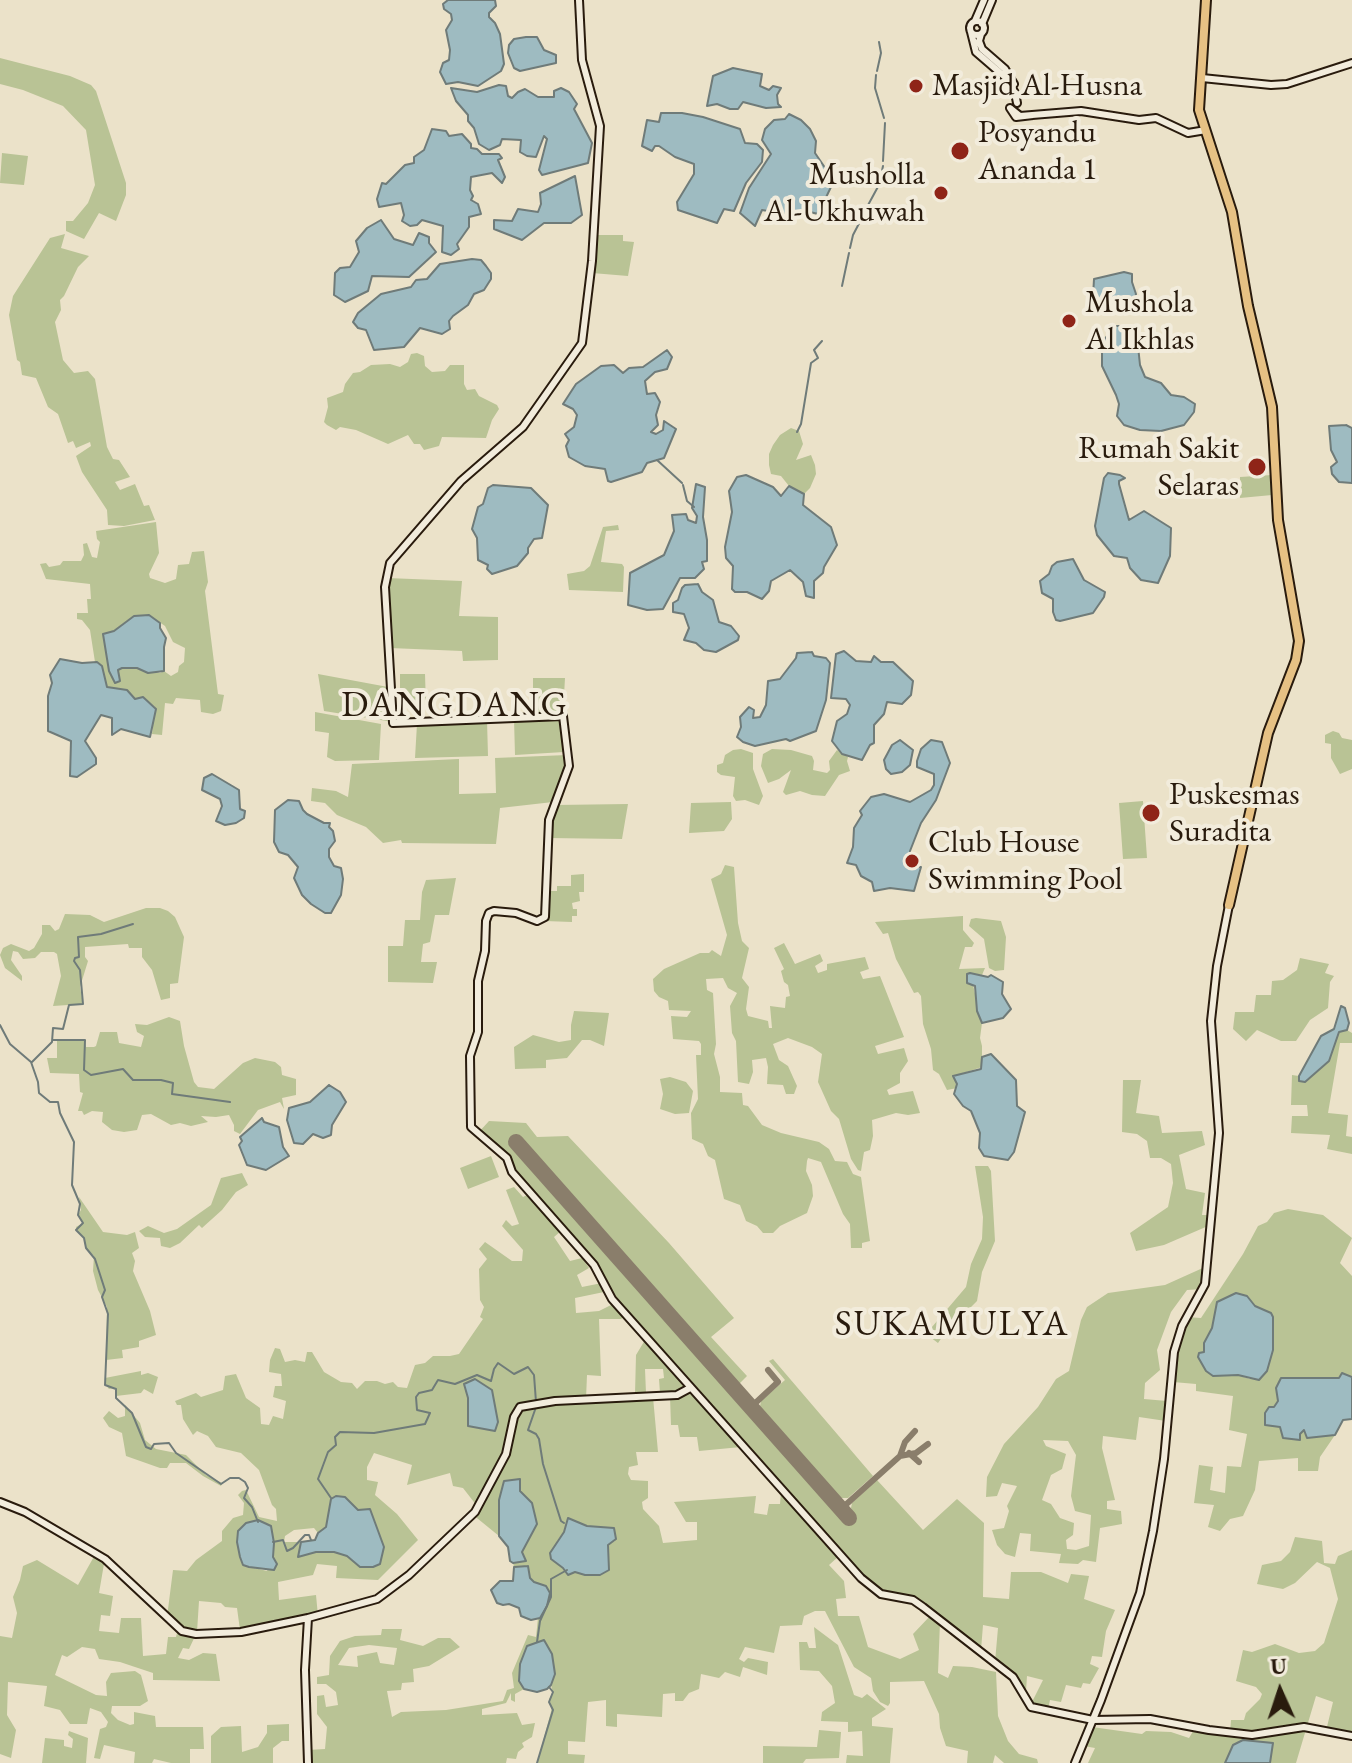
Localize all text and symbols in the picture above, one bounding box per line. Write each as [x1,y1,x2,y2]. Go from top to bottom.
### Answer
place label: Masjid Al-Husna [932,67,1142,105]
marker: Masjid Al-Husna [907,77,925,95]
place label: Posyandu Ananda 1 [978,114,1097,189]
marker: Posyandu Ananda 1 [949,140,971,162]
place label: Musholla Al-Ukhuwah [764,156,925,231]
marker: Musholla Al-Ukhuwah [932,184,950,202]
place label: Mushola Al Ikhlas [1085,284,1194,359]
marker: Mushola Al Ikhlas [1060,312,1078,330]
place label: Rumah Sakit Selaras [1078,430,1239,505]
marker: Rumah Sakit Selaras [1246,456,1268,478]
district label: DANGDANG [341,684,569,728]
place label: Puskesmas Suradita [1169,776,1300,851]
marker: Puskesmas Suradita [1140,802,1162,824]
place label: Club House Swimming Pool [928,824,1122,899]
marker: Club House Swimming Pool [903,852,921,870]
district label: SUKAMULYA [835,1303,1069,1347]
north arrow [1240,1651,1320,1731]
text: U [1270,1652,1288,1681]

